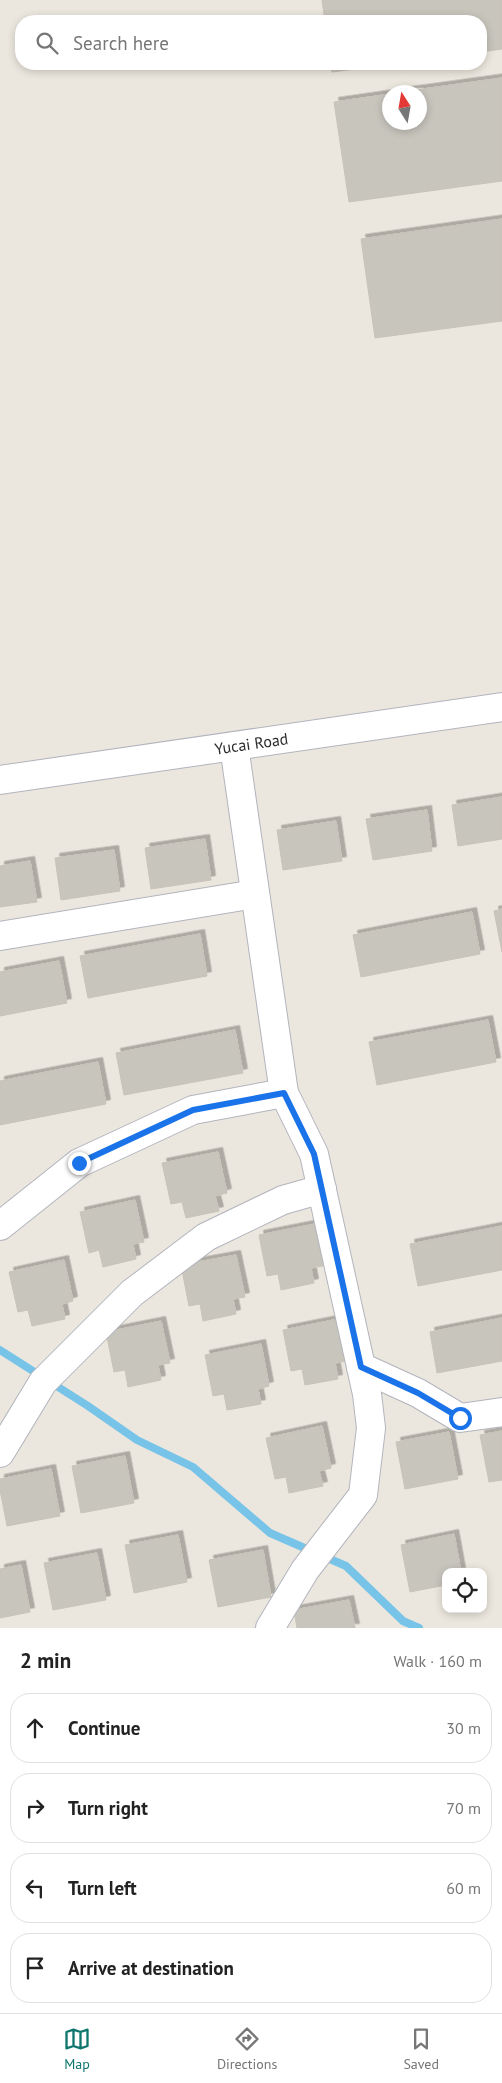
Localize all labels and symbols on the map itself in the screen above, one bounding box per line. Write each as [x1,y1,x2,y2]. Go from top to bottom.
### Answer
north arrow [382,85,427,130]
street label: Yucai Road [213,728,289,759]
route end [68,1152,91,1175]
route start [449,1407,472,1430]

